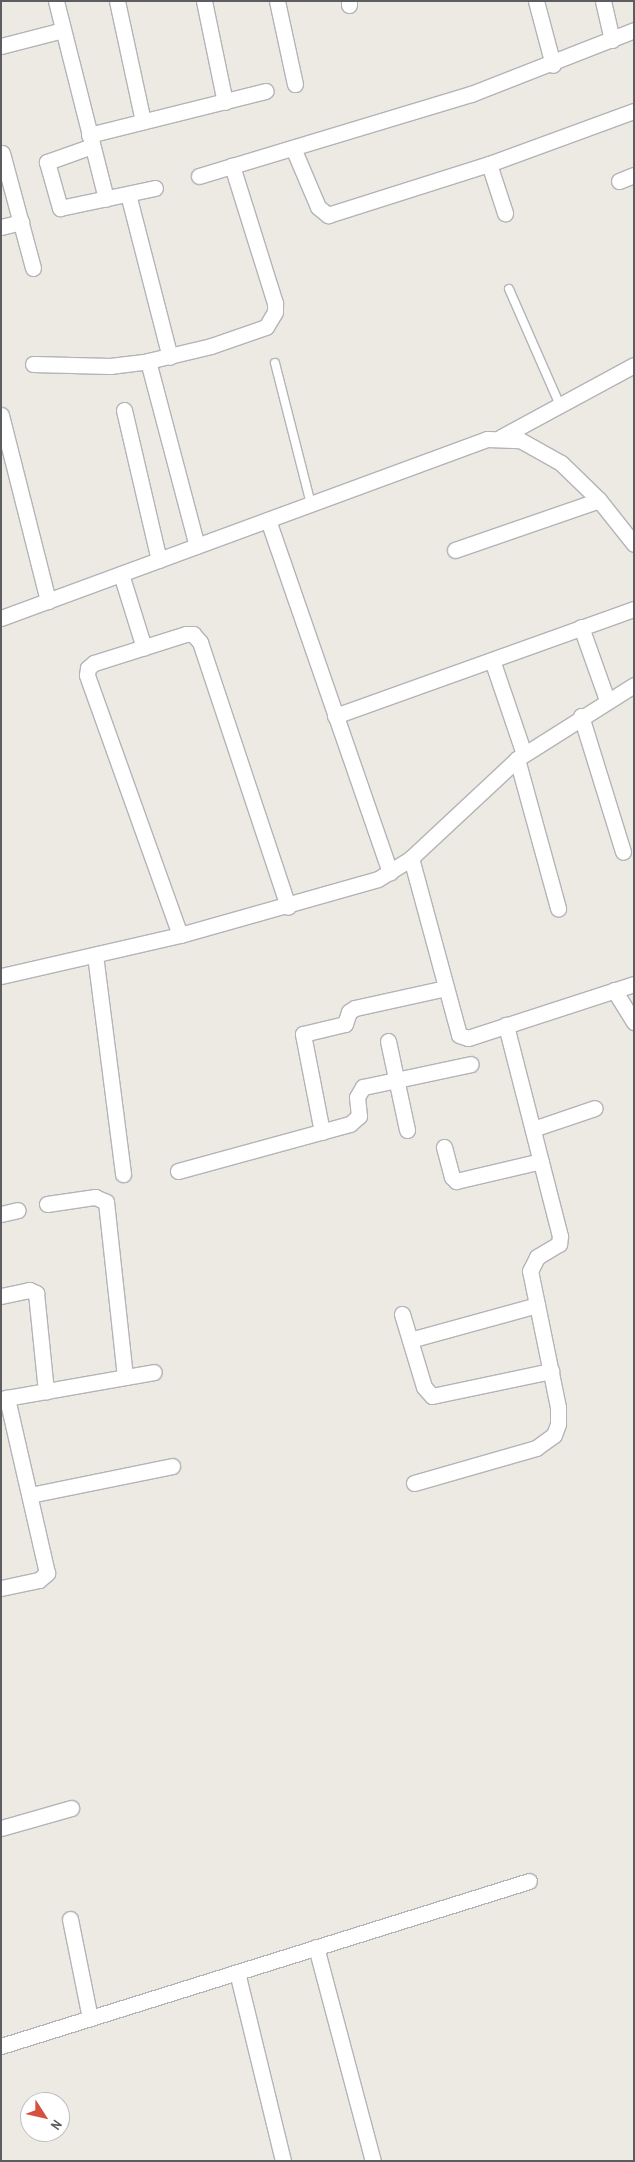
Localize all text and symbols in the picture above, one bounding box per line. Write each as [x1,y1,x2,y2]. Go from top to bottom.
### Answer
north arrow [20,2092,70,2142]
text: N [47,2116,66,2134]

